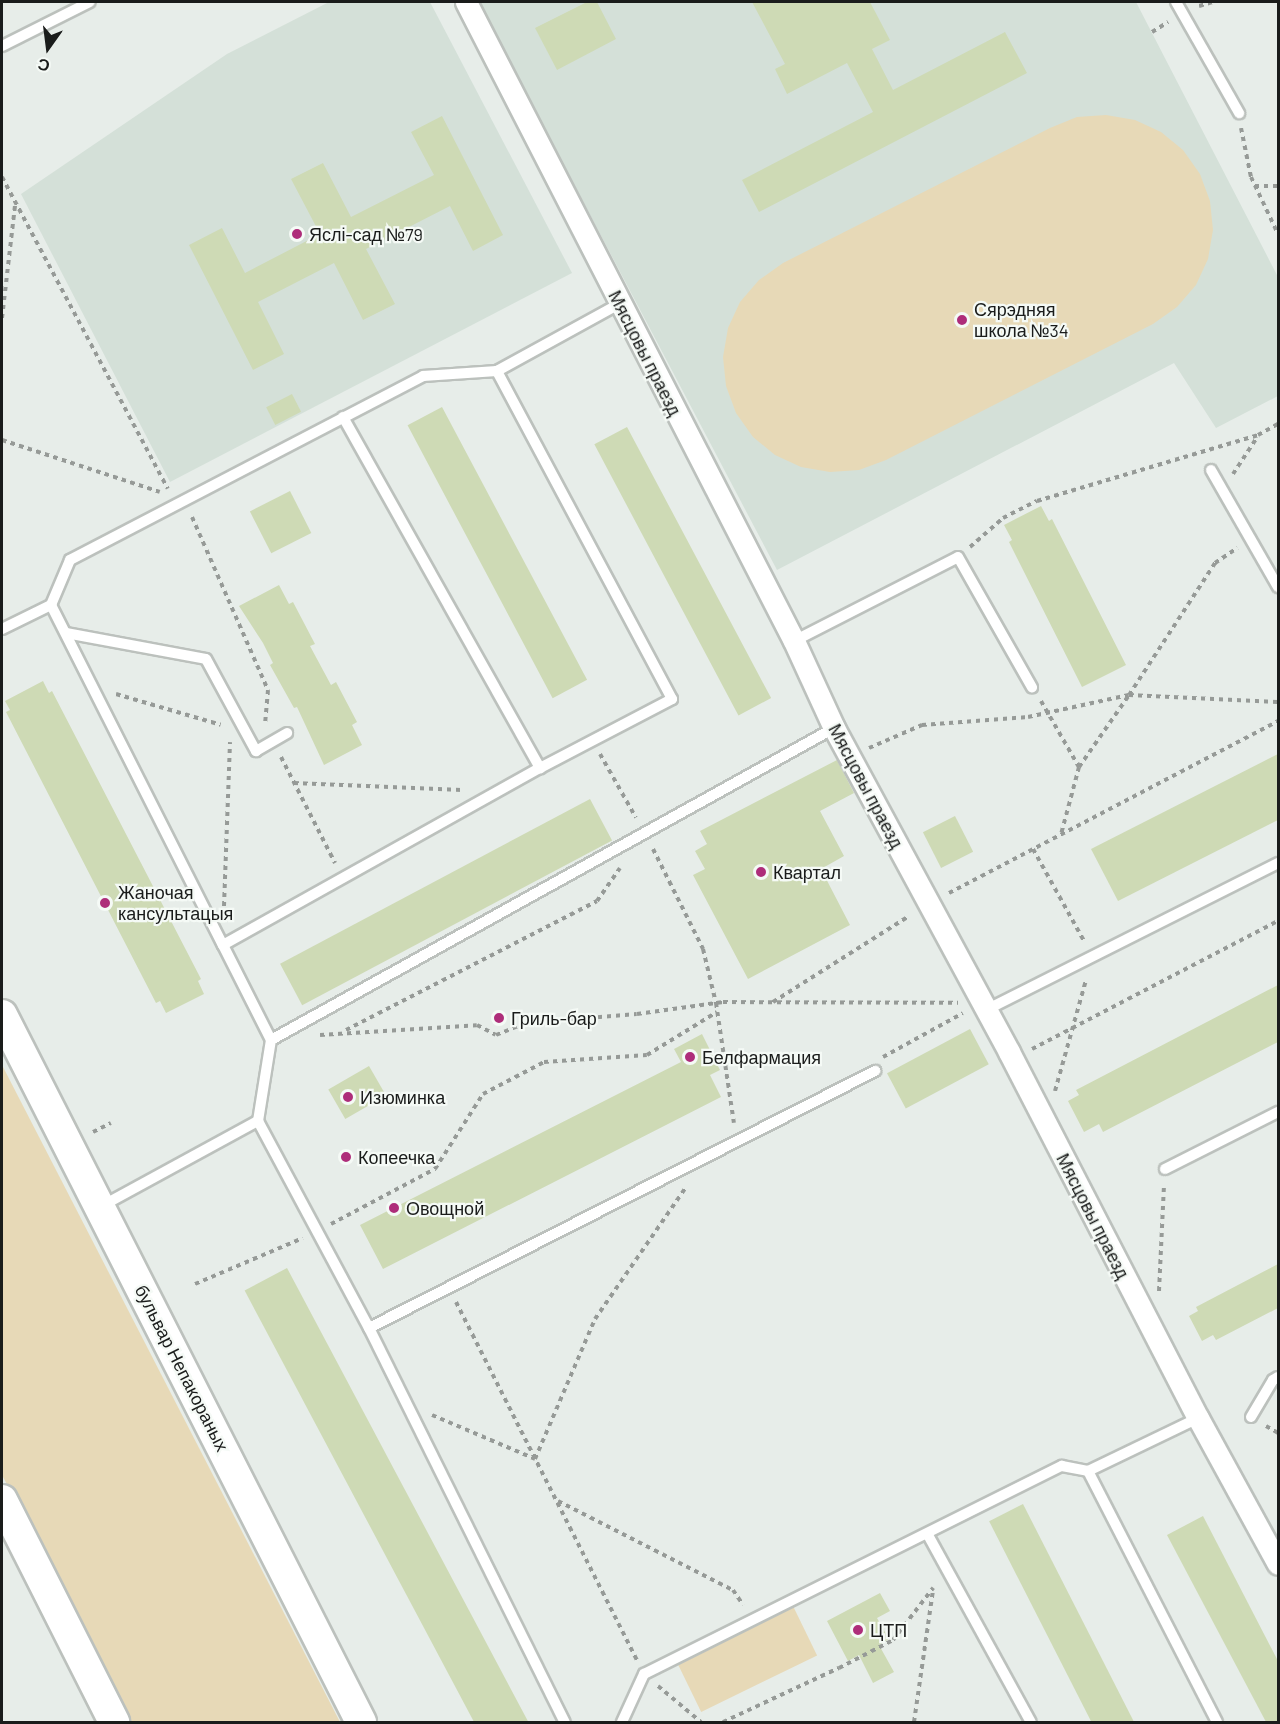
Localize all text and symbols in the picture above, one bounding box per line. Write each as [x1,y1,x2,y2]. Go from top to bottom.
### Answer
north arrow [18,18,78,78]
text: С [36,55,51,77]
place label: Яслі-сад №79 [309,223,423,245]
marker: Яслі-сад №79 [290,227,304,241]
street label: Мясцовы праезд [604,287,686,419]
place label: Сярэдняя школа №34 [974,299,1069,342]
marker: Сярэдняя школа №34 [955,313,969,327]
street label: Мясцовы праезд [824,720,908,852]
place label: Квартал [773,861,841,883]
marker: Квартал [754,865,768,879]
place label: Жаночая кансультацыя [118,882,233,924]
marker: Жаночая кансультацыя [96,894,114,912]
place label: Гриль-бар [511,1007,597,1029]
marker: Гриль-бар [492,1011,506,1025]
place label: Белфармация [702,1046,821,1068]
marker: Белфармация [683,1050,697,1064]
place label: Изюминка [360,1086,445,1108]
marker: Изюминка [341,1090,355,1104]
place label: Копеечка [358,1146,435,1168]
marker: Копеечка [339,1150,353,1164]
street label: Мясцовы праезд [1052,1150,1134,1282]
place label: Овощной [406,1197,484,1219]
marker: Овощной [387,1201,401,1215]
street label: бульвар Непакораных [131,1281,233,1455]
place label: ЦТП [870,1619,907,1641]
marker: ЦТП [851,1623,865,1637]

